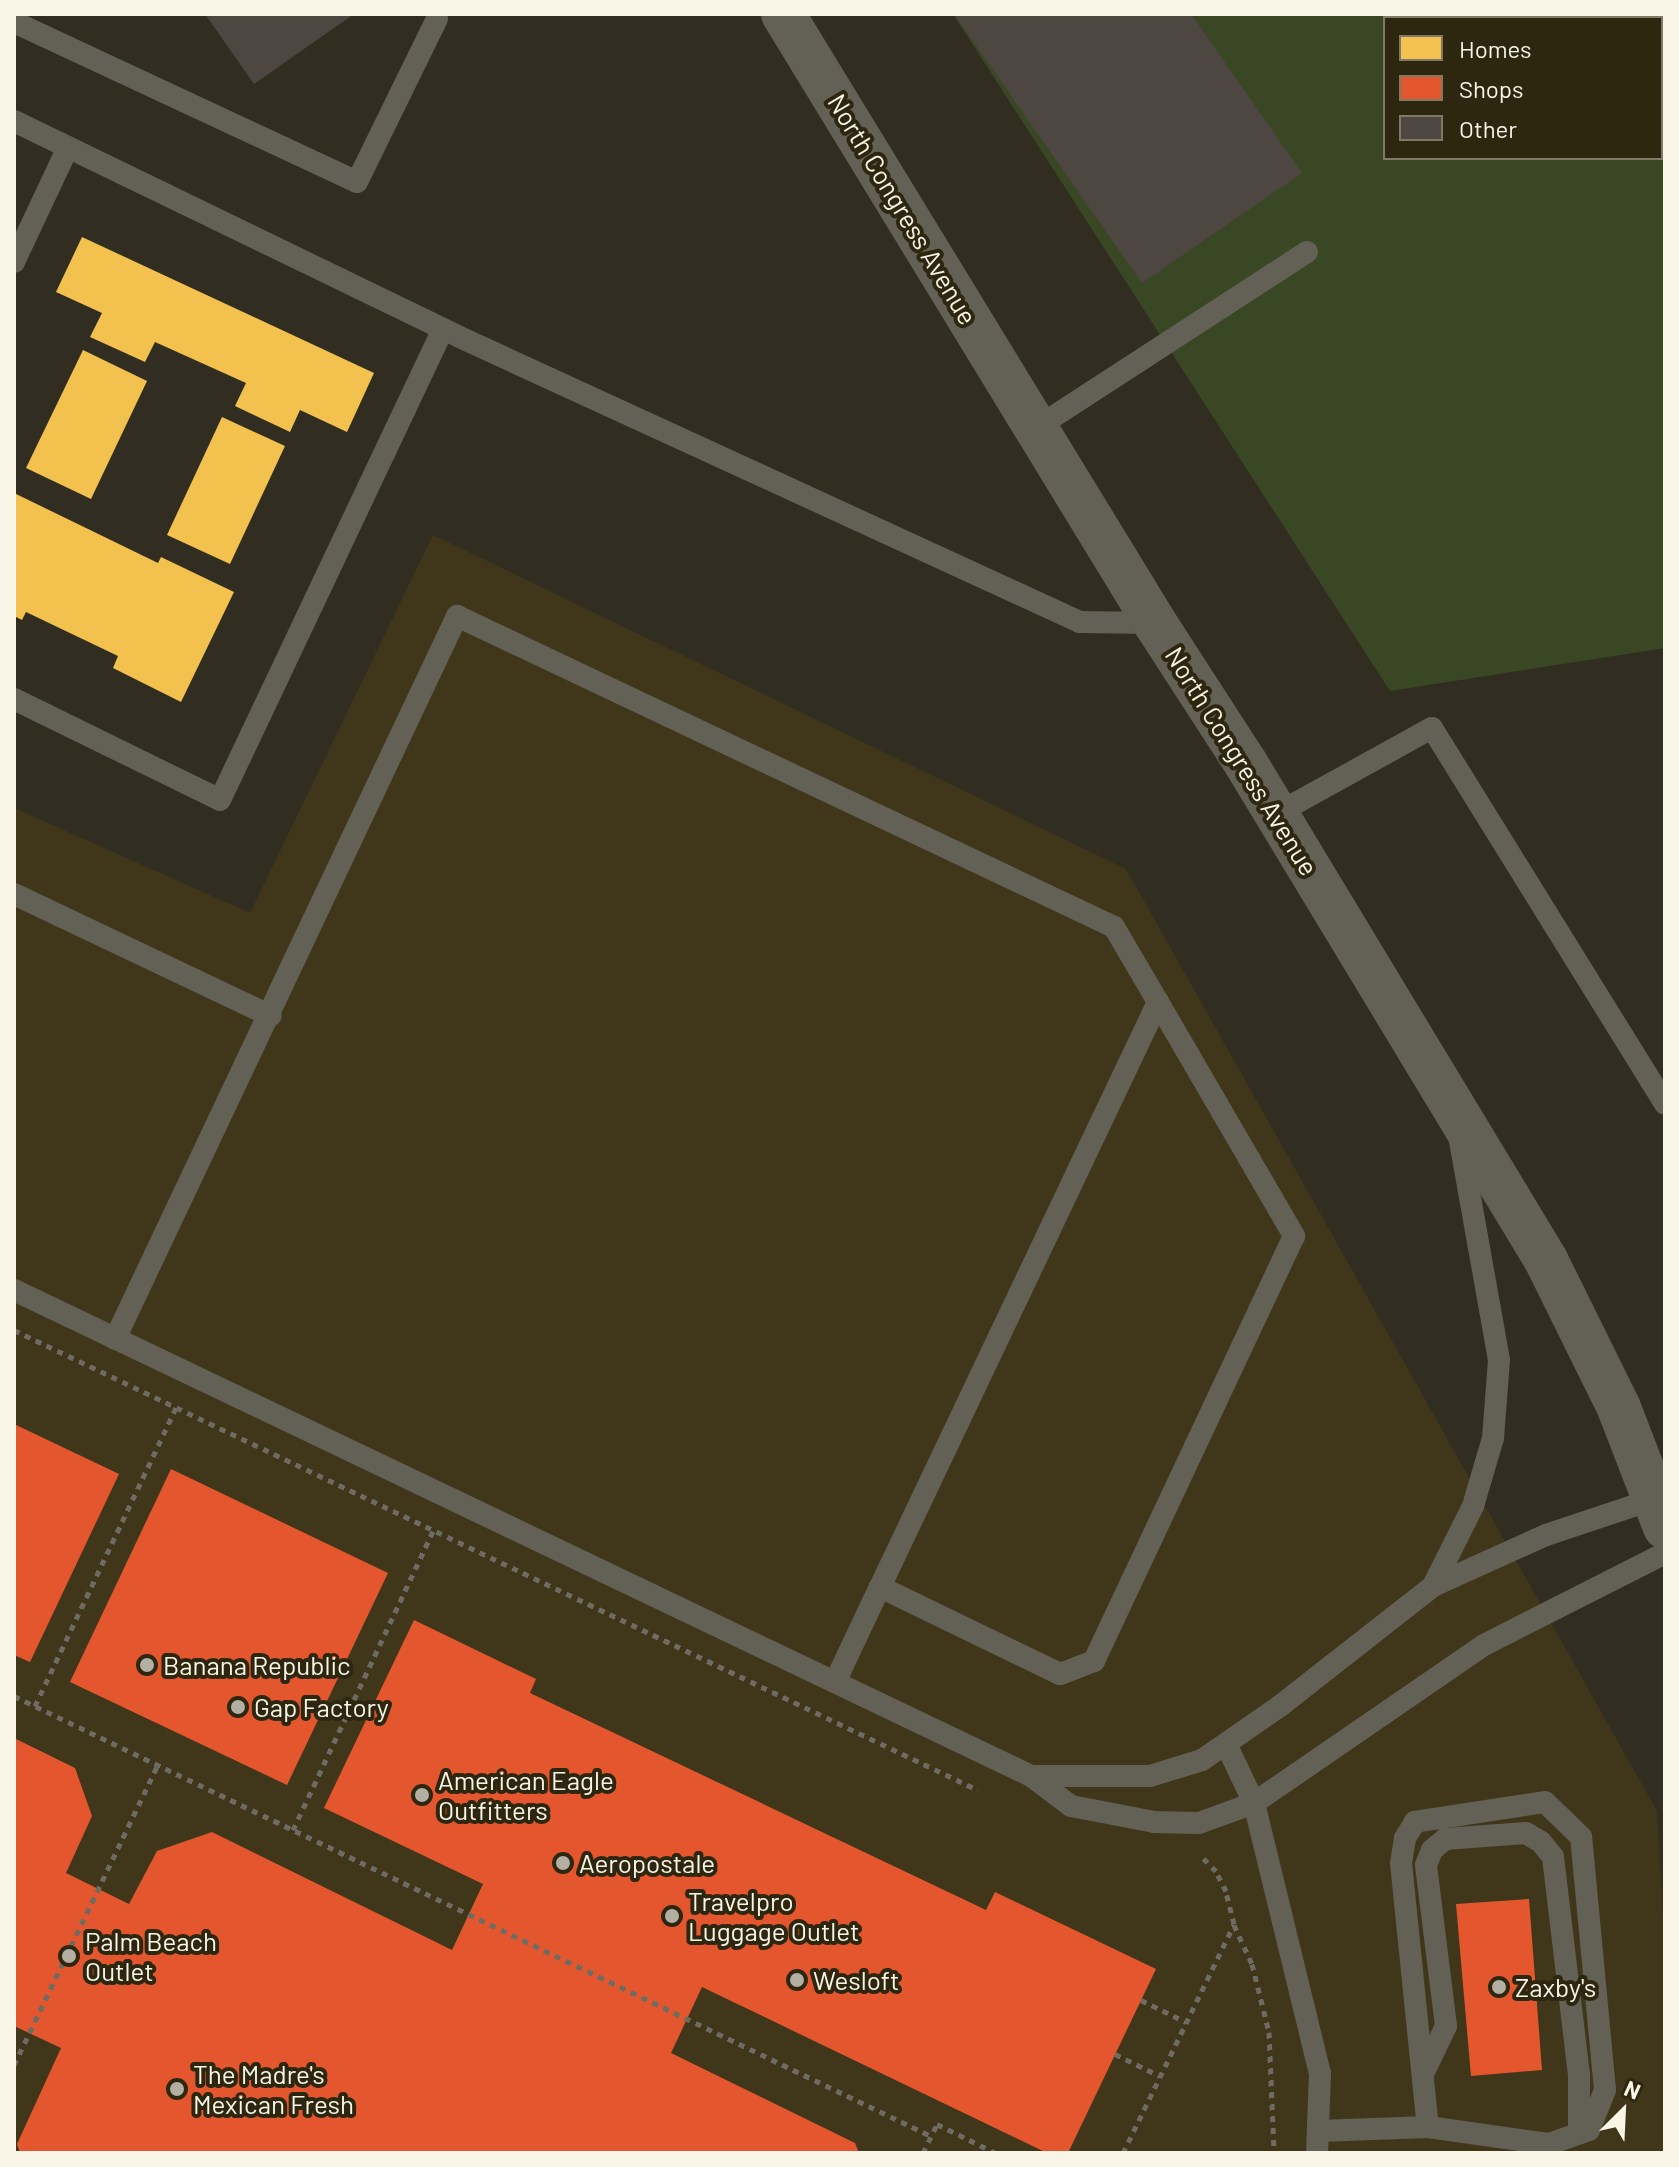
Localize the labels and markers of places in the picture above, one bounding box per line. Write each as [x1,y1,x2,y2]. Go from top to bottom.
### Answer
place label: Banana Republic [163,1649,351,1681]
marker: Banana Republic [138,1656,156,1674]
place label: Gap Factory [254,1691,389,1723]
marker: Gap Factory [229,1698,247,1716]
place label: American Eagle Outfitters [438,1764,614,1826]
marker: American Eagle Outfitters [413,1786,431,1804]
place label: Aeropostale [579,1847,715,1879]
marker: Aeropostale [554,1854,572,1872]
place label: Travelpro Luggage Outlet [688,1885,859,1946]
marker: Travelpro Luggage Outlet [663,1907,681,1925]
place label: Palm Beach Outlet [85,1925,217,1986]
marker: Palm Beach Outlet [60,1947,78,1965]
place label: Wesloft [813,1964,899,1996]
marker: Wesloft [788,1971,806,1989]
place label: Zaxby's [1515,1971,1596,2003]
marker: Zaxby's [1490,1978,1508,1996]
place label: The Madre's Mexican Fresh [193,2058,354,2120]
marker: The Madre's Mexican Fresh [168,2080,186,2098]

